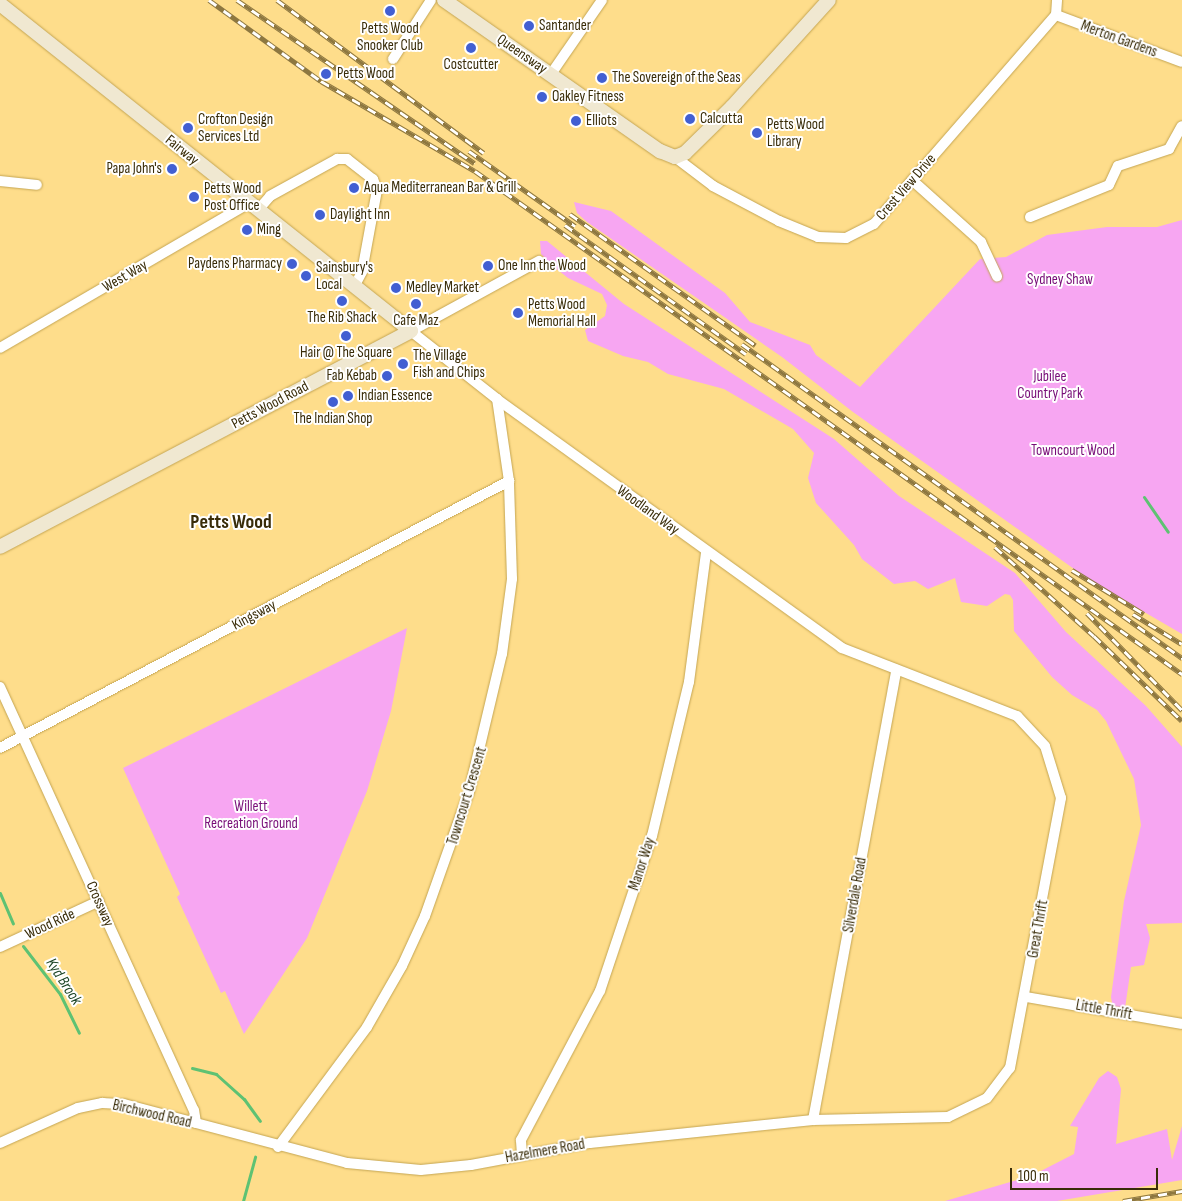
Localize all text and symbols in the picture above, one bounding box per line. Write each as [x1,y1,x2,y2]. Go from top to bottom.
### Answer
marker: Petts Wood Snooker Club [384,5,396,17]
place label: Santander [539,17,591,35]
street label: Merton Gardens [1078,17,1160,61]
place label: Petts Wood Snooker Club [357,19,423,54]
marker: Santander [523,20,535,32]
street label: Queensway [493,30,551,78]
marker: Costcutter [465,42,477,54]
place label: Costcutter [444,56,498,74]
place label: Petts Wood [337,65,394,83]
marker: Petts Wood [319,67,333,81]
place label: The Sovereign of the Seas [612,69,741,87]
marker: The Sovereign of the Seas [596,72,608,84]
place label: Oakley Fitness [552,88,624,106]
marker: Oakley Fitness [536,91,548,103]
place label: Crofton Design Services Ltd [198,110,273,145]
place label: Calcutta [700,110,743,128]
place label: Elliots [586,112,617,130]
marker: Calcutta [684,113,696,125]
marker: Elliots [570,115,582,127]
place label: Petts Wood Library [767,115,824,150]
marker: Crofton Design Services Ltd [182,122,194,134]
marker: Petts Wood Library [751,127,763,139]
street label: Fairway [161,131,203,169]
street label: Crest View Drive [872,150,940,224]
place label: Papa John's [106,160,162,178]
marker: Papa John's [166,163,178,175]
place label: Petts Wood Post Office [204,179,261,214]
place label: Aqua Mediterranean Bar & Grill [364,179,516,197]
marker: Aqua Mediterranean Bar & Grill [348,182,360,194]
marker: Petts Wood Post Office [188,191,200,203]
place label: Daylight Inn [330,206,390,224]
marker: Daylight Inn [314,209,326,221]
place label: Ming [257,221,281,239]
marker: Ming [241,224,253,236]
place label: Paydens Pharmacy [188,255,282,273]
street label: West Way [99,256,151,296]
place label: One Inn the Wood [498,257,586,275]
marker: Paydens Pharmacy [286,258,298,270]
place label: Sainsbury's Local [316,258,373,293]
marker: One Inn the Wood [482,260,494,272]
marker: Sainsbury's Local [300,270,312,282]
park label: Sydney Shaw [1027,271,1093,289]
place label: Medley Market [406,279,479,297]
marker: Medley Market [390,282,402,294]
marker: The Rib Shack [336,295,348,307]
place label: Petts Wood Memorial Hall [528,295,596,330]
marker: Cafe Maz [410,298,422,310]
marker: Petts Wood Memorial Hall [512,307,524,319]
place label: The Rib Shack [307,309,377,327]
place label: Cafe Maz [393,312,439,330]
marker: Hair @ The Square [340,330,352,342]
place label: Hair @ The Square [300,344,392,362]
place label: The Village Fish and Chips [413,346,485,381]
marker: The Village Fish and Chips [397,358,409,370]
place label: Fab Kebab [326,367,377,385]
park label: Jubilee Country Park [1017,367,1083,402]
marker: Fab Kebab [381,370,393,382]
street label: Petts Wood Road [228,377,312,433]
place label: Indian Essence [358,387,432,405]
marker: Indian Essence [342,390,354,402]
marker: The Indian Shop [327,396,339,408]
place label: The Indian Shop [293,410,373,428]
park label: Towncourt Wood [1031,442,1115,460]
street label: Woodland Way [613,481,683,539]
district label: Petts Wood [190,510,272,534]
street label: Kingsway [229,596,279,634]
street label: Towncourt Crescent [444,745,490,847]
park label: Willett Recreation Ground [204,797,298,832]
street label: Manor Way [625,835,659,893]
street label: Silverdale Road [840,856,870,934]
street label: Crossway [82,879,118,929]
street label: Great Thrift [1024,899,1052,959]
street label: Wood Ride [22,905,78,943]
water label: Kyd Brook [41,955,85,1009]
street label: Little Thrift [1074,996,1134,1024]
street label: Birchwood Road [111,1096,193,1132]
street label: Hazelmere Road [504,1135,586,1167]
scale bar [1012,1158,1160,1190]
text: 100 m [1018,1167,1049,1186]

